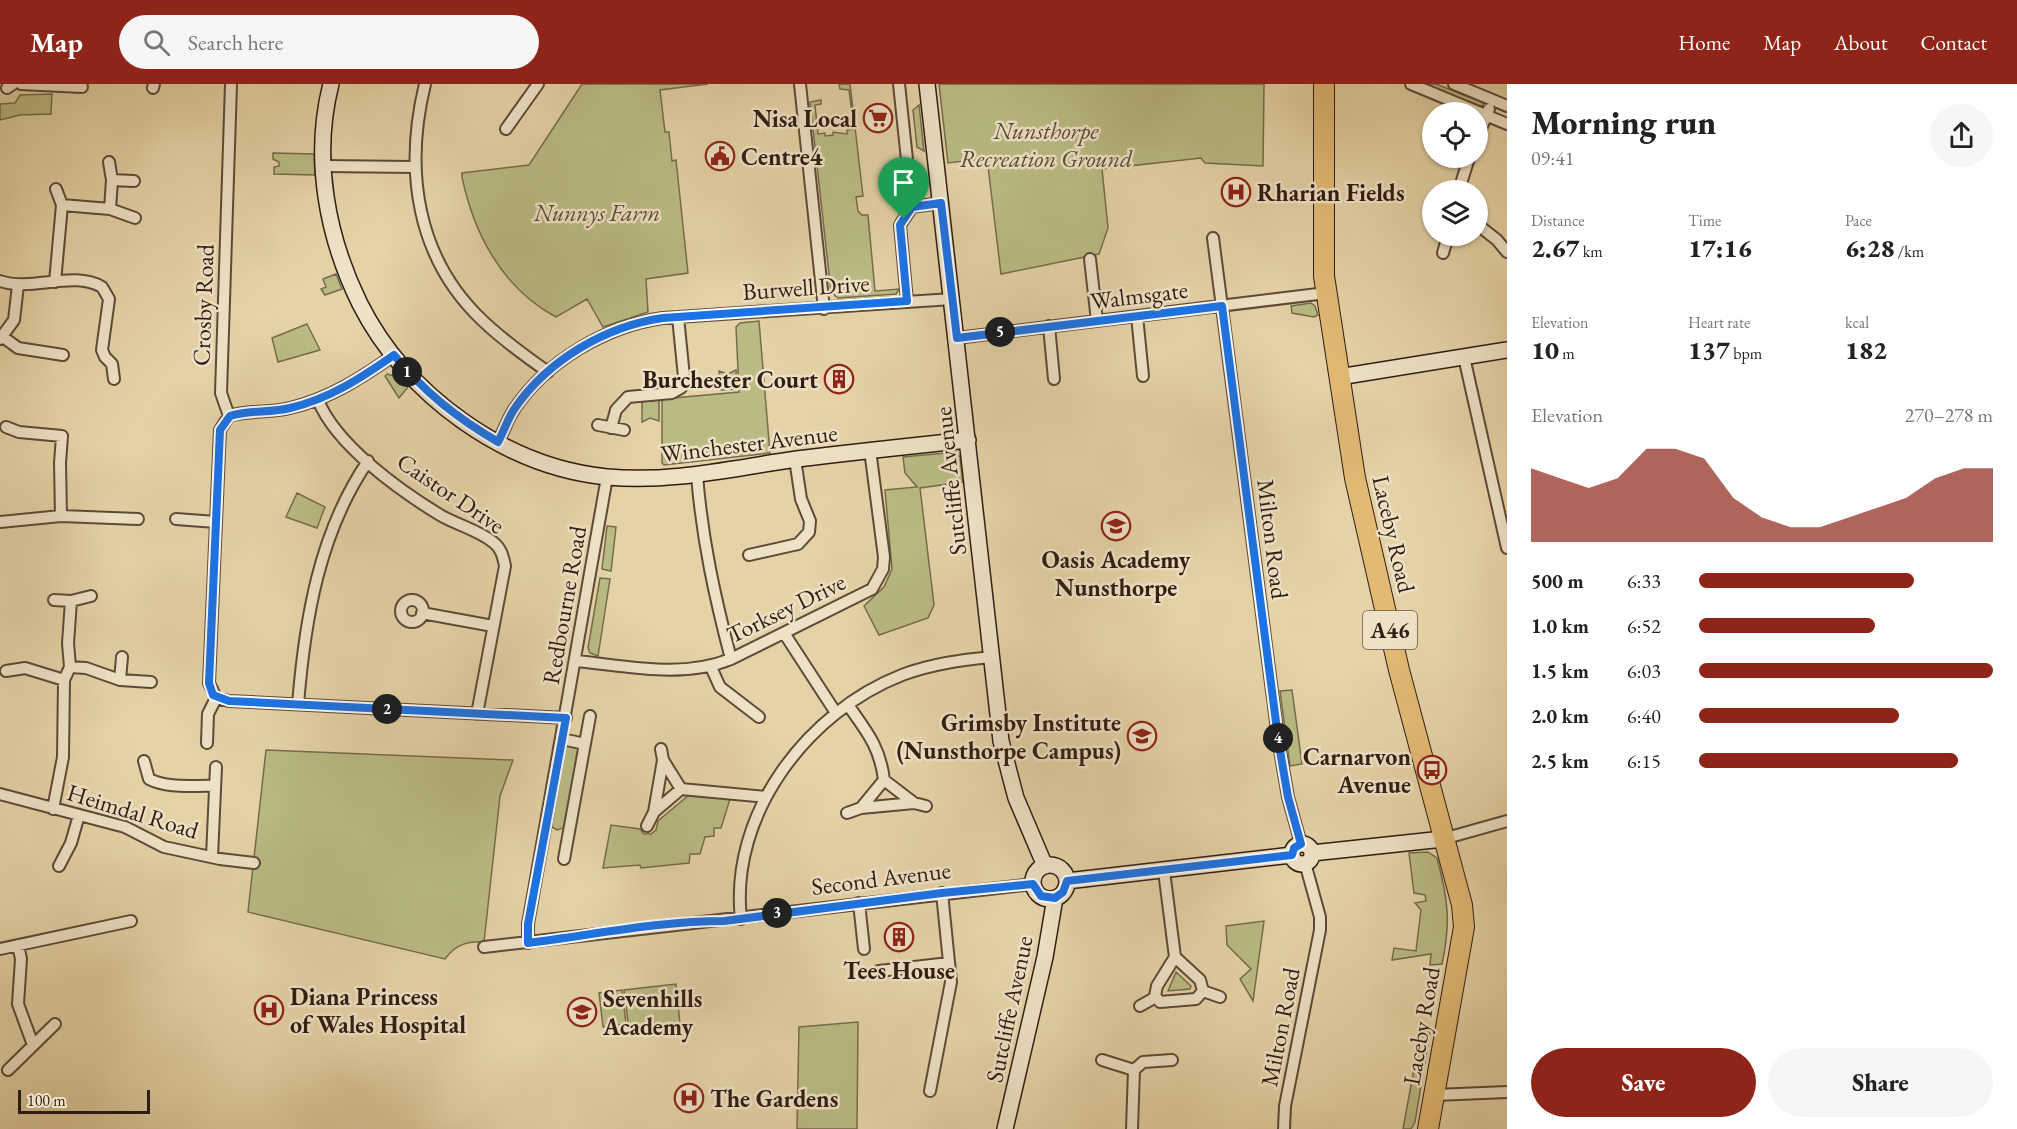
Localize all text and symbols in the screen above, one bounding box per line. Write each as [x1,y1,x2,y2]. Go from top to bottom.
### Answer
search box [119,15,539,69]
text: Map [30,24,83,60]
icon: search [140,26,173,59]
text: Search here [188,28,283,57]
text: Home [1678,29,1730,56]
text: Map [1763,29,1801,56]
text: About [1834,29,1887,56]
text: Contact [1920,29,1987,56]
text: Morning run [1531,101,1716,144]
supermarket icon: Nisa Local [862,102,894,134]
map controls [1422,102,1488,246]
button: locate [1422,102,1488,168]
place label: Nisa Local [753,103,857,134]
button: share [1930,104,1993,167]
park label: Nunsthorpe Recreation Ground [960,115,1133,174]
public building icon: Centre4 [704,140,736,172]
place label: Centre4 [741,141,823,172]
text: 09:41 [1531,145,1574,171]
pin [878,157,929,219]
icon: arrive [887,166,920,199]
hospital icon: Rharian Fields [1220,176,1252,208]
place label: Rharian Fields [1257,177,1405,208]
button: layers [1422,180,1488,246]
park label: Nunnys Farm [533,197,660,228]
text: Distance [1531,210,1584,231]
text: Time [1688,210,1721,231]
text: Pace [1845,210,1872,231]
text: 2.67 [1531,231,1580,265]
text: 17:16 [1688,231,1752,265]
text: 6:28 [1845,231,1895,265]
text: km [1580,241,1603,262]
text: /km [1895,241,1924,262]
street label: Crosby Road [185,243,221,367]
street label: Burwell Drive [741,267,871,307]
street label: Walmsgate [1088,274,1190,316]
text: Elevation [1531,312,1589,333]
text: Heart rate [1688,312,1750,333]
text: kcal [1845,312,1869,333]
pin: 5 [985,317,1015,347]
text: 5 [996,321,1004,342]
text: 10 [1531,333,1559,367]
text: 137 [1688,333,1730,367]
text: 182 [1845,333,1887,367]
text: m [1559,343,1575,364]
text: bpm [1730,343,1762,364]
pin: 1 [392,357,422,387]
text: 1 [403,361,411,382]
building icon: Burchester Court [823,363,855,395]
place label: Burchester Court [643,364,818,395]
text: Elevation [1531,402,1603,428]
text: 270–278 m [1905,402,1993,428]
street label: Sutcliffe Avenue [927,405,973,557]
street label: Winchester Avenue [659,417,839,469]
street label: Caistor Drive [391,446,511,540]
street label: Laceby Road [1365,472,1423,597]
street label: Milton Road [1250,477,1296,601]
school or university icon: Oasis Academy Nunsthorpe [1100,510,1132,542]
street label: Redbourne Road [535,523,593,687]
place label: Oasis Academy Nunsthorpe [1042,544,1191,603]
street label: Torksey Drive [721,566,851,650]
text: 500 m [1531,568,1584,594]
text: 6:33 [1627,568,1661,594]
road number: A46 [1363,611,1417,649]
text: 1.0 km [1531,613,1589,639]
text: 6:52 [1627,613,1661,639]
text: 1.5 km [1531,658,1589,684]
text: 6:03 [1627,658,1661,684]
pin: 2 [372,694,402,724]
text: 2 [383,698,391,719]
text: 2.0 km [1531,703,1589,729]
text: 6:40 [1627,703,1661,729]
place label: Grimsby Institute (Nunsthorpe Campus) [897,707,1121,766]
school or university icon: Grimsby Institute (Nunsthorpe Campus) [1126,720,1158,752]
pin: 4 [1263,723,1293,753]
text: 4 [1274,727,1282,748]
place label: Carnarvon Avenue [1303,741,1411,800]
text: 2.5 km [1531,748,1589,774]
text: 6:15 [1627,748,1661,774]
bus stop icon: Carnarvon Avenue [1416,754,1448,786]
street label: Heimdal Road [63,776,203,846]
street label: Second Avenue [810,854,952,902]
pin: 3 [762,898,792,928]
text: 3 [773,902,781,923]
building icon: Tees House [883,921,915,953]
street label: Sutcliffe Avenue [978,933,1040,1085]
place label: Tees House [843,955,955,986]
street label: Milton Road [1253,964,1307,1089]
street label: Laceby Road [1395,964,1447,1088]
place label: Diana Princess of Wales Hospital [290,981,466,1040]
place label: Sevenhills Academy [602,983,702,1043]
hospital icon: Diana Princess of Wales Hospital [253,994,285,1026]
school or university icon: Sevenhills Academy [566,996,598,1028]
button: Save [1531,1048,1756,1117]
button: Share [1768,1048,1993,1117]
hospital icon: The Gardens [673,1082,705,1114]
place label: The Gardens [710,1083,838,1114]
scale bar [18,1087,150,1114]
text: 100 m [27,1090,66,1111]

